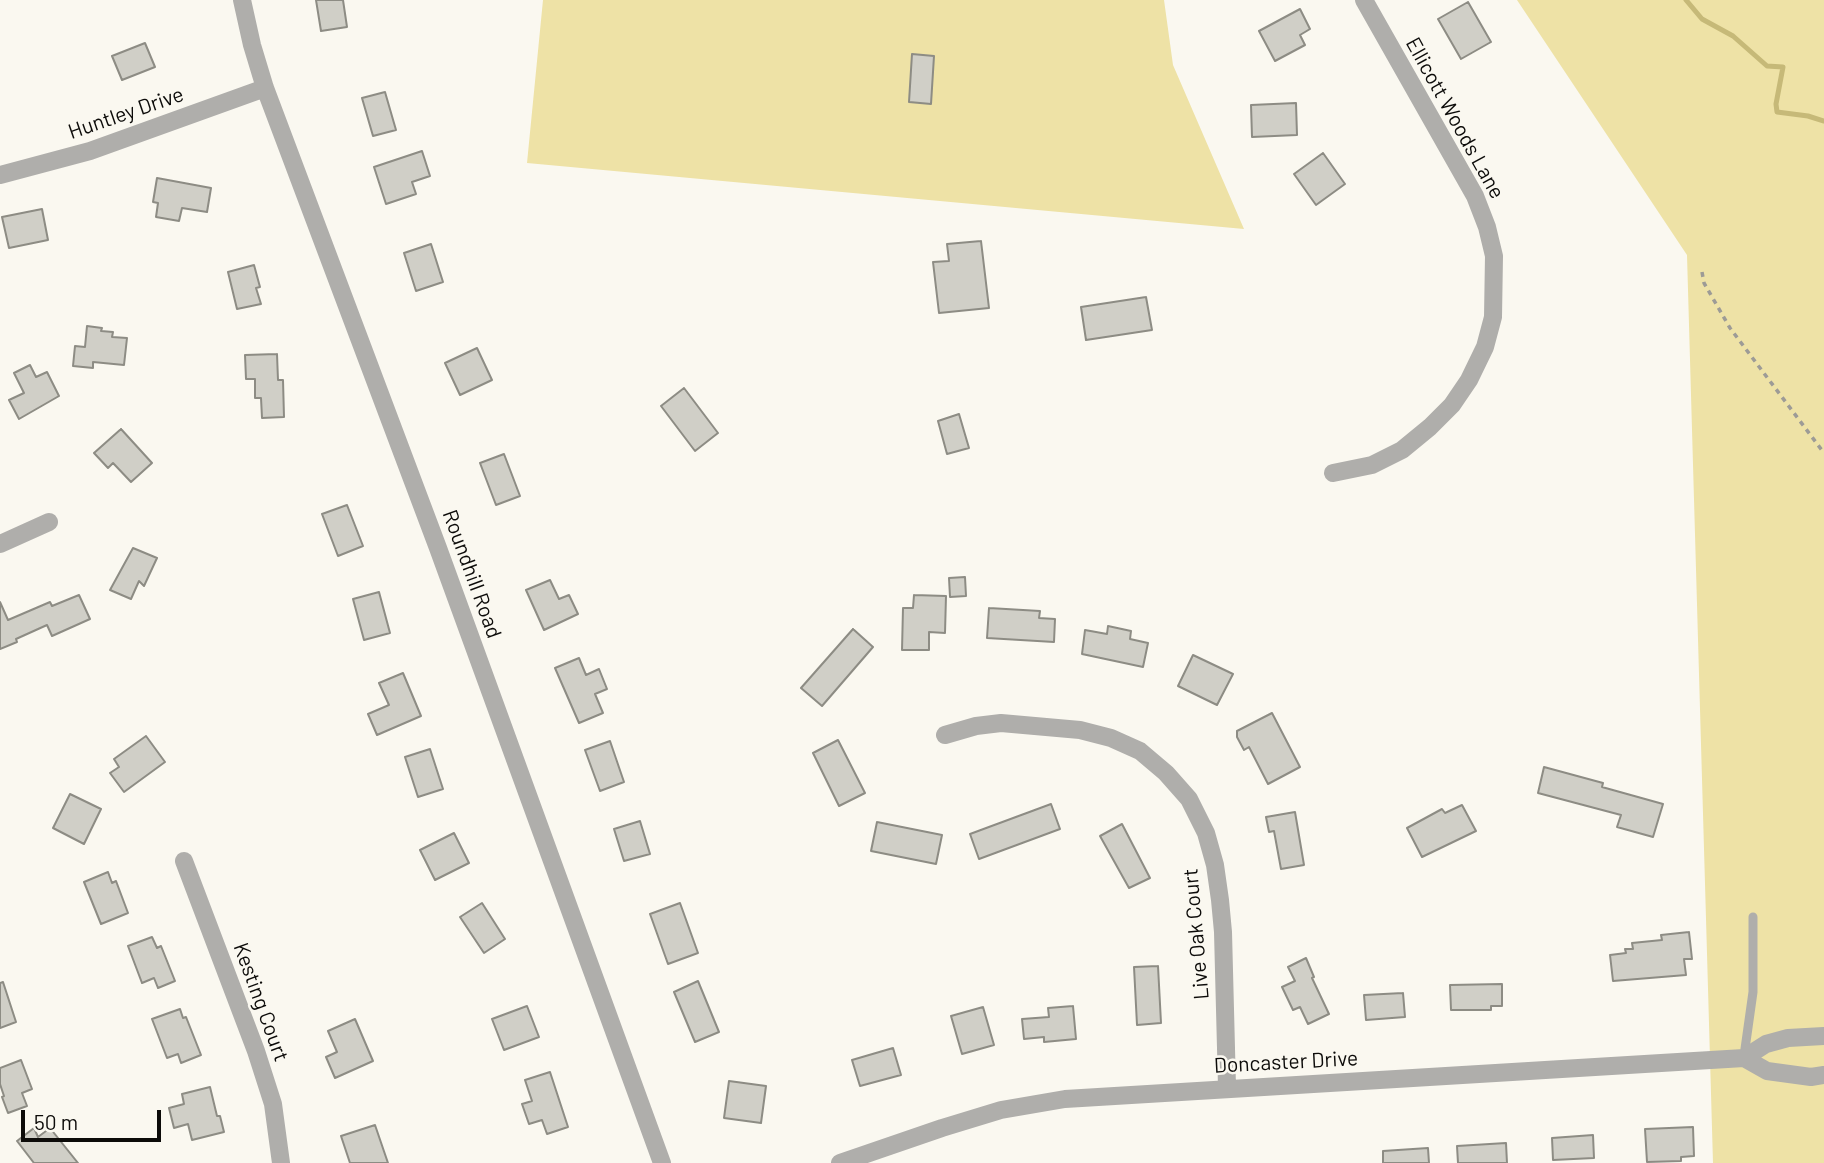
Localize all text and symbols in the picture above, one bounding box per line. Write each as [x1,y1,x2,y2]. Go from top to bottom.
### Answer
street label: Ellicott Woods Lane [1400,33,1510,203]
street label: Huntley Drive [65,81,187,145]
street label: Roundhill Road [437,506,507,642]
street label: Live Oak Court [1178,867,1214,1001]
street label: Kesting Court [228,939,294,1065]
street label: Doncaster Drive [1213,1046,1359,1078]
scale bar [24,1096,164,1140]
text: 50 m [34,1109,78,1134]

